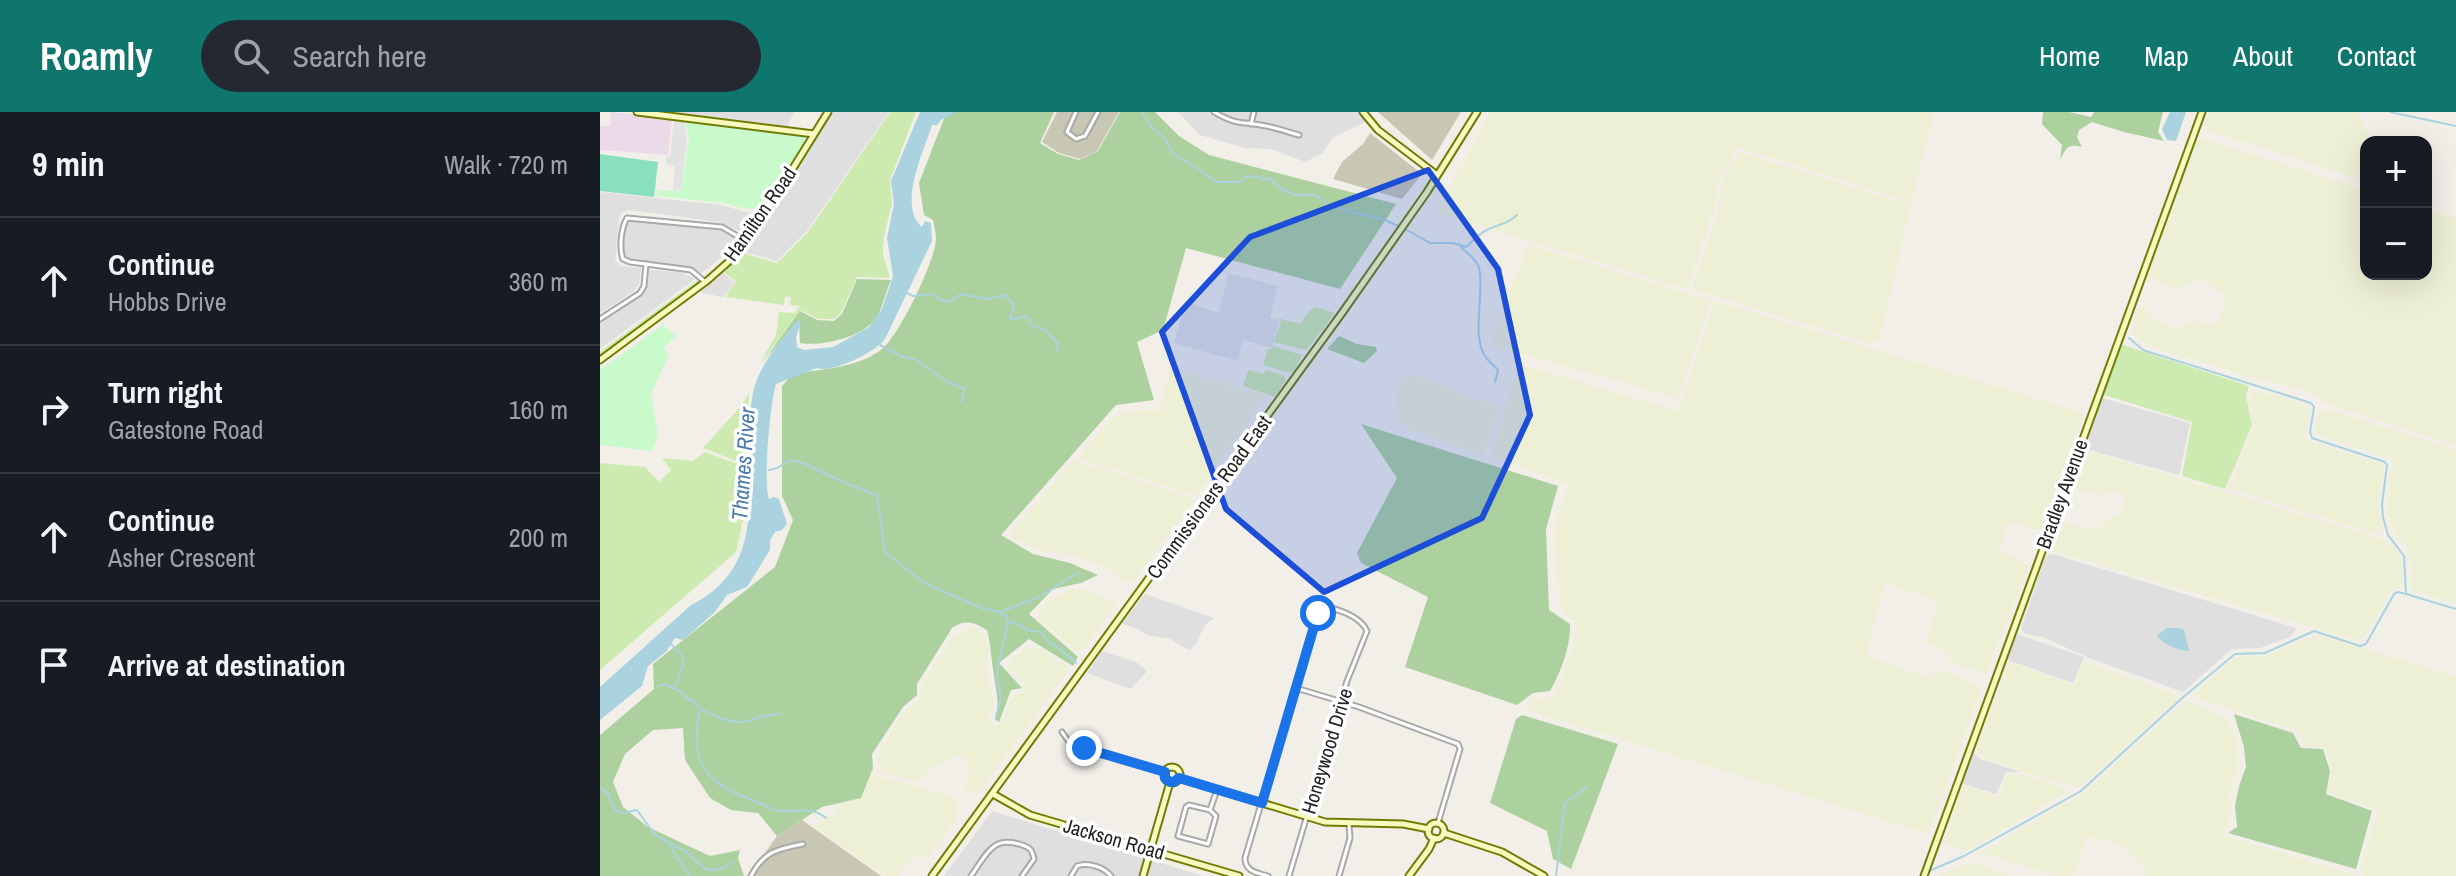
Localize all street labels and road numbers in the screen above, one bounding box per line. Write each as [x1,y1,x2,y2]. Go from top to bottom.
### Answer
street label: Hamilton Road [717,161,802,266]
street label: Commissioners Road East [1140,409,1277,584]
street label: Bradley Avenue [2029,435,2094,552]
street label: Honeywood Drive [1295,685,1358,817]
street label: Jackson Road [1060,811,1168,866]

